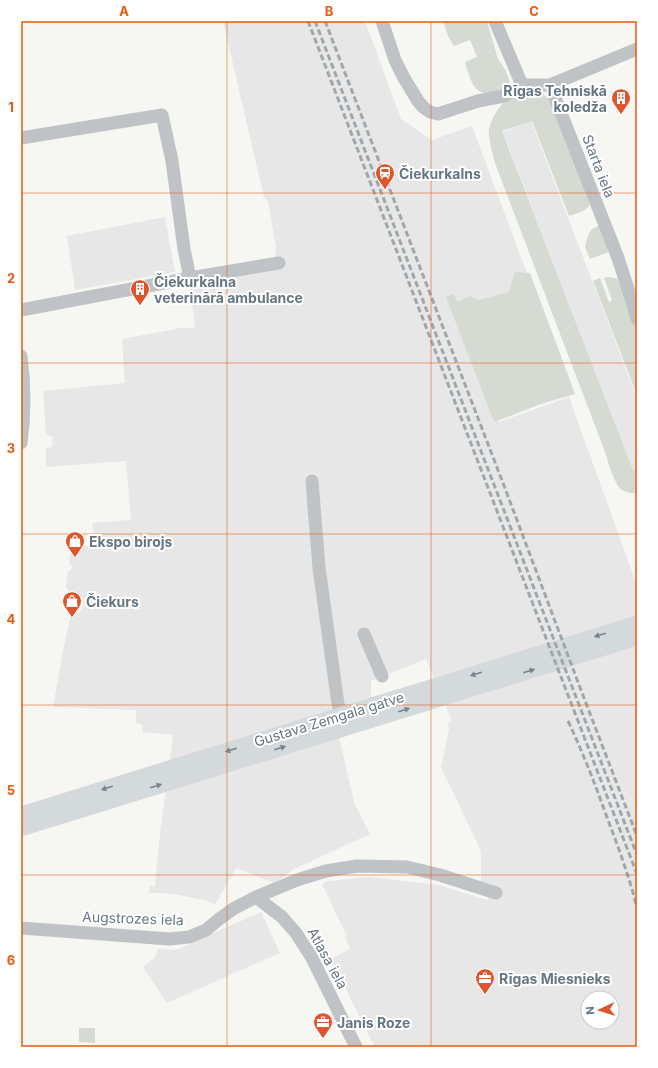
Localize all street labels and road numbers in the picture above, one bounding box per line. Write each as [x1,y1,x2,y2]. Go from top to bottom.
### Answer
street label: Starta iela [579,132,619,200]
street label: Gustava Zemgala gatve [252,688,406,750]
street label: Augstrozes iela [82,908,184,928]
street label: Atlasa iela [304,924,352,992]

